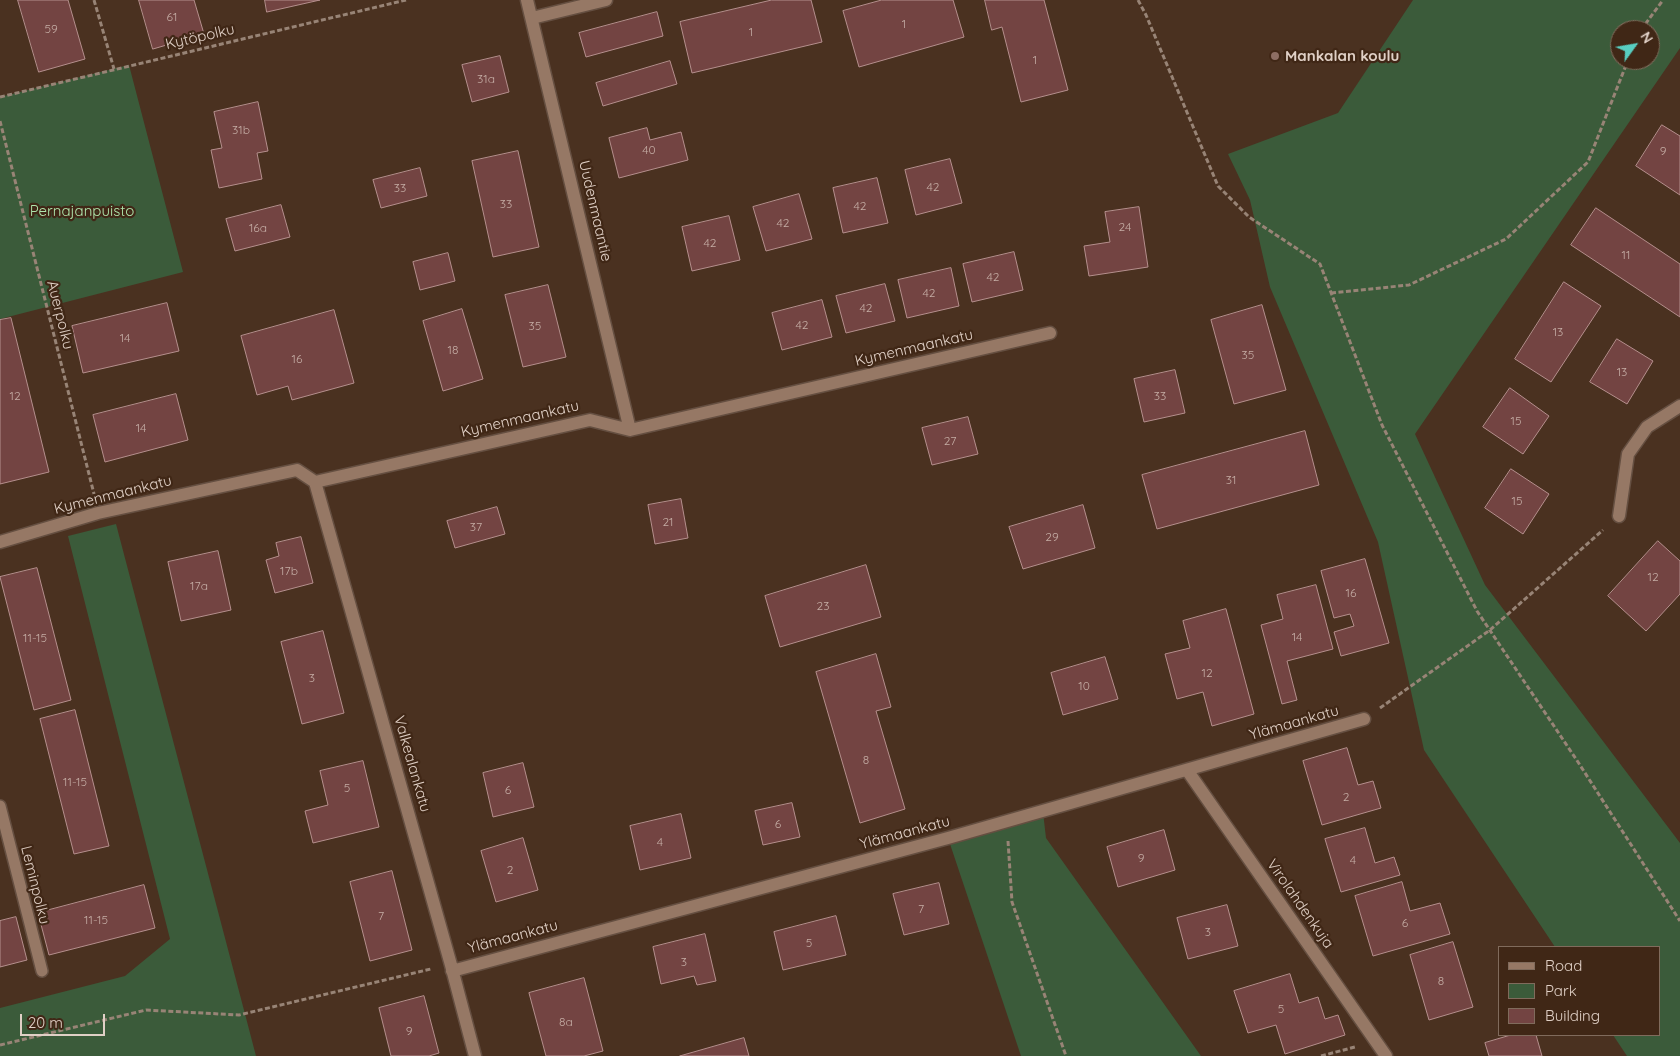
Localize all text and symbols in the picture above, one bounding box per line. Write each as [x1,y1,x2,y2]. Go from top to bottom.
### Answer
house number: 61 [167,10,177,24]
house number: 1 [902,17,906,31]
street label: Kytöpolku [164,20,236,54]
north arrow [1610,20,1660,70]
house number: 59 [44,22,58,36]
house number: 1 [749,25,753,39]
text: N [1637,28,1657,47]
place label: Mankalan koulu [1285,47,1399,65]
marker: Mankalan koulu [1269,50,1281,62]
house number: 1 [1033,53,1037,67]
house number: 31a [477,72,495,86]
house number: 31b [232,123,250,137]
house number: 40 [642,143,656,157]
house number: 9 [1660,144,1666,158]
street label: Uudenmaantie [575,159,615,263]
house number: 42 [927,180,939,194]
house number: 33 [394,181,406,195]
house number: 33 [500,197,512,211]
house number: 42 [854,199,866,213]
park label: Pernajanpuisto [30,202,134,220]
house number: 42 [777,216,789,230]
house number: 24 [1119,220,1131,234]
house number: 16a [249,221,267,235]
house number: 42 [704,236,716,250]
house number: 11 [1622,248,1630,262]
house number: 42 [987,270,999,284]
street label: Auerpolku [43,279,77,351]
house number: 42 [923,286,935,300]
house number: 42 [860,301,872,315]
house number: 42 [796,318,808,332]
house number: 35 [529,319,541,333]
house number: 13 [1553,325,1563,339]
street label: Kymenmaankatu [853,326,975,370]
house number: 14 [120,331,130,345]
house number: 18 [448,343,458,357]
house number: 35 [1242,348,1254,362]
house number: 16 [292,352,302,366]
house number: 13 [1617,365,1627,379]
house number: 12 [9,389,21,403]
house number: 33 [1154,389,1166,403]
street label: Kymenmaankatu [459,397,581,441]
house number: 15 [1511,414,1521,428]
house number: 14 [136,421,146,435]
house number: 27 [944,434,956,448]
street label: Kymenmaankatu [52,472,174,518]
house number: 31 [1226,473,1236,487]
house number: 15 [1512,494,1522,508]
house number: 21 [662,515,674,529]
house number: 37 [470,520,482,534]
house number: 29 [1045,530,1059,544]
house number: 17b [280,564,298,578]
house number: 12 [1647,570,1659,584]
house number: 17a [190,579,208,593]
house number: 16 [1346,586,1356,600]
house number: 23 [817,599,829,613]
house number: 14 [1292,630,1302,644]
house number: 11-15 [23,631,47,645]
house number: 12 [1201,666,1213,680]
house number: 3 [309,671,315,685]
house number: 10 [1078,679,1090,693]
street label: Ylämaankatu [1247,702,1341,744]
street label: Valkealankatu [390,714,434,814]
house number: 8 [863,753,869,767]
house number: 11-15 [63,775,87,789]
house number: 5 [344,781,350,795]
house number: 6 [505,783,511,797]
house number: 2 [1343,790,1349,804]
street label: Ylämaankatu [858,812,952,854]
house number: 6 [775,817,781,831]
house number: 4 [657,835,663,849]
street label: Leminpolku [17,844,53,926]
house number: 9 [1138,851,1144,865]
house number: 4 [1350,853,1356,867]
street label: Virolahdenkuja [1263,856,1337,952]
house number: 2 [507,863,513,877]
house number: 7 [918,902,924,916]
house number: 7 [378,909,384,923]
house number: 11-15 [84,913,108,927]
street label: Ylämaankatu [466,916,560,958]
house number: 6 [1402,916,1408,930]
house number: 3 [1205,925,1211,939]
house number: 5 [806,936,812,950]
legend [1498,946,1660,1036]
house number: 3 [681,955,687,969]
text: Road [1545,956,1582,975]
house number: 8 [1438,974,1444,988]
text: Park [1545,981,1577,1000]
house number: 5 [1278,1002,1284,1016]
scale bar [22,1004,108,1036]
text: Building [1545,1006,1600,1025]
text: 20 m [28,1013,63,1032]
house number: 8a [559,1015,573,1029]
house number: 9 [406,1024,412,1038]

